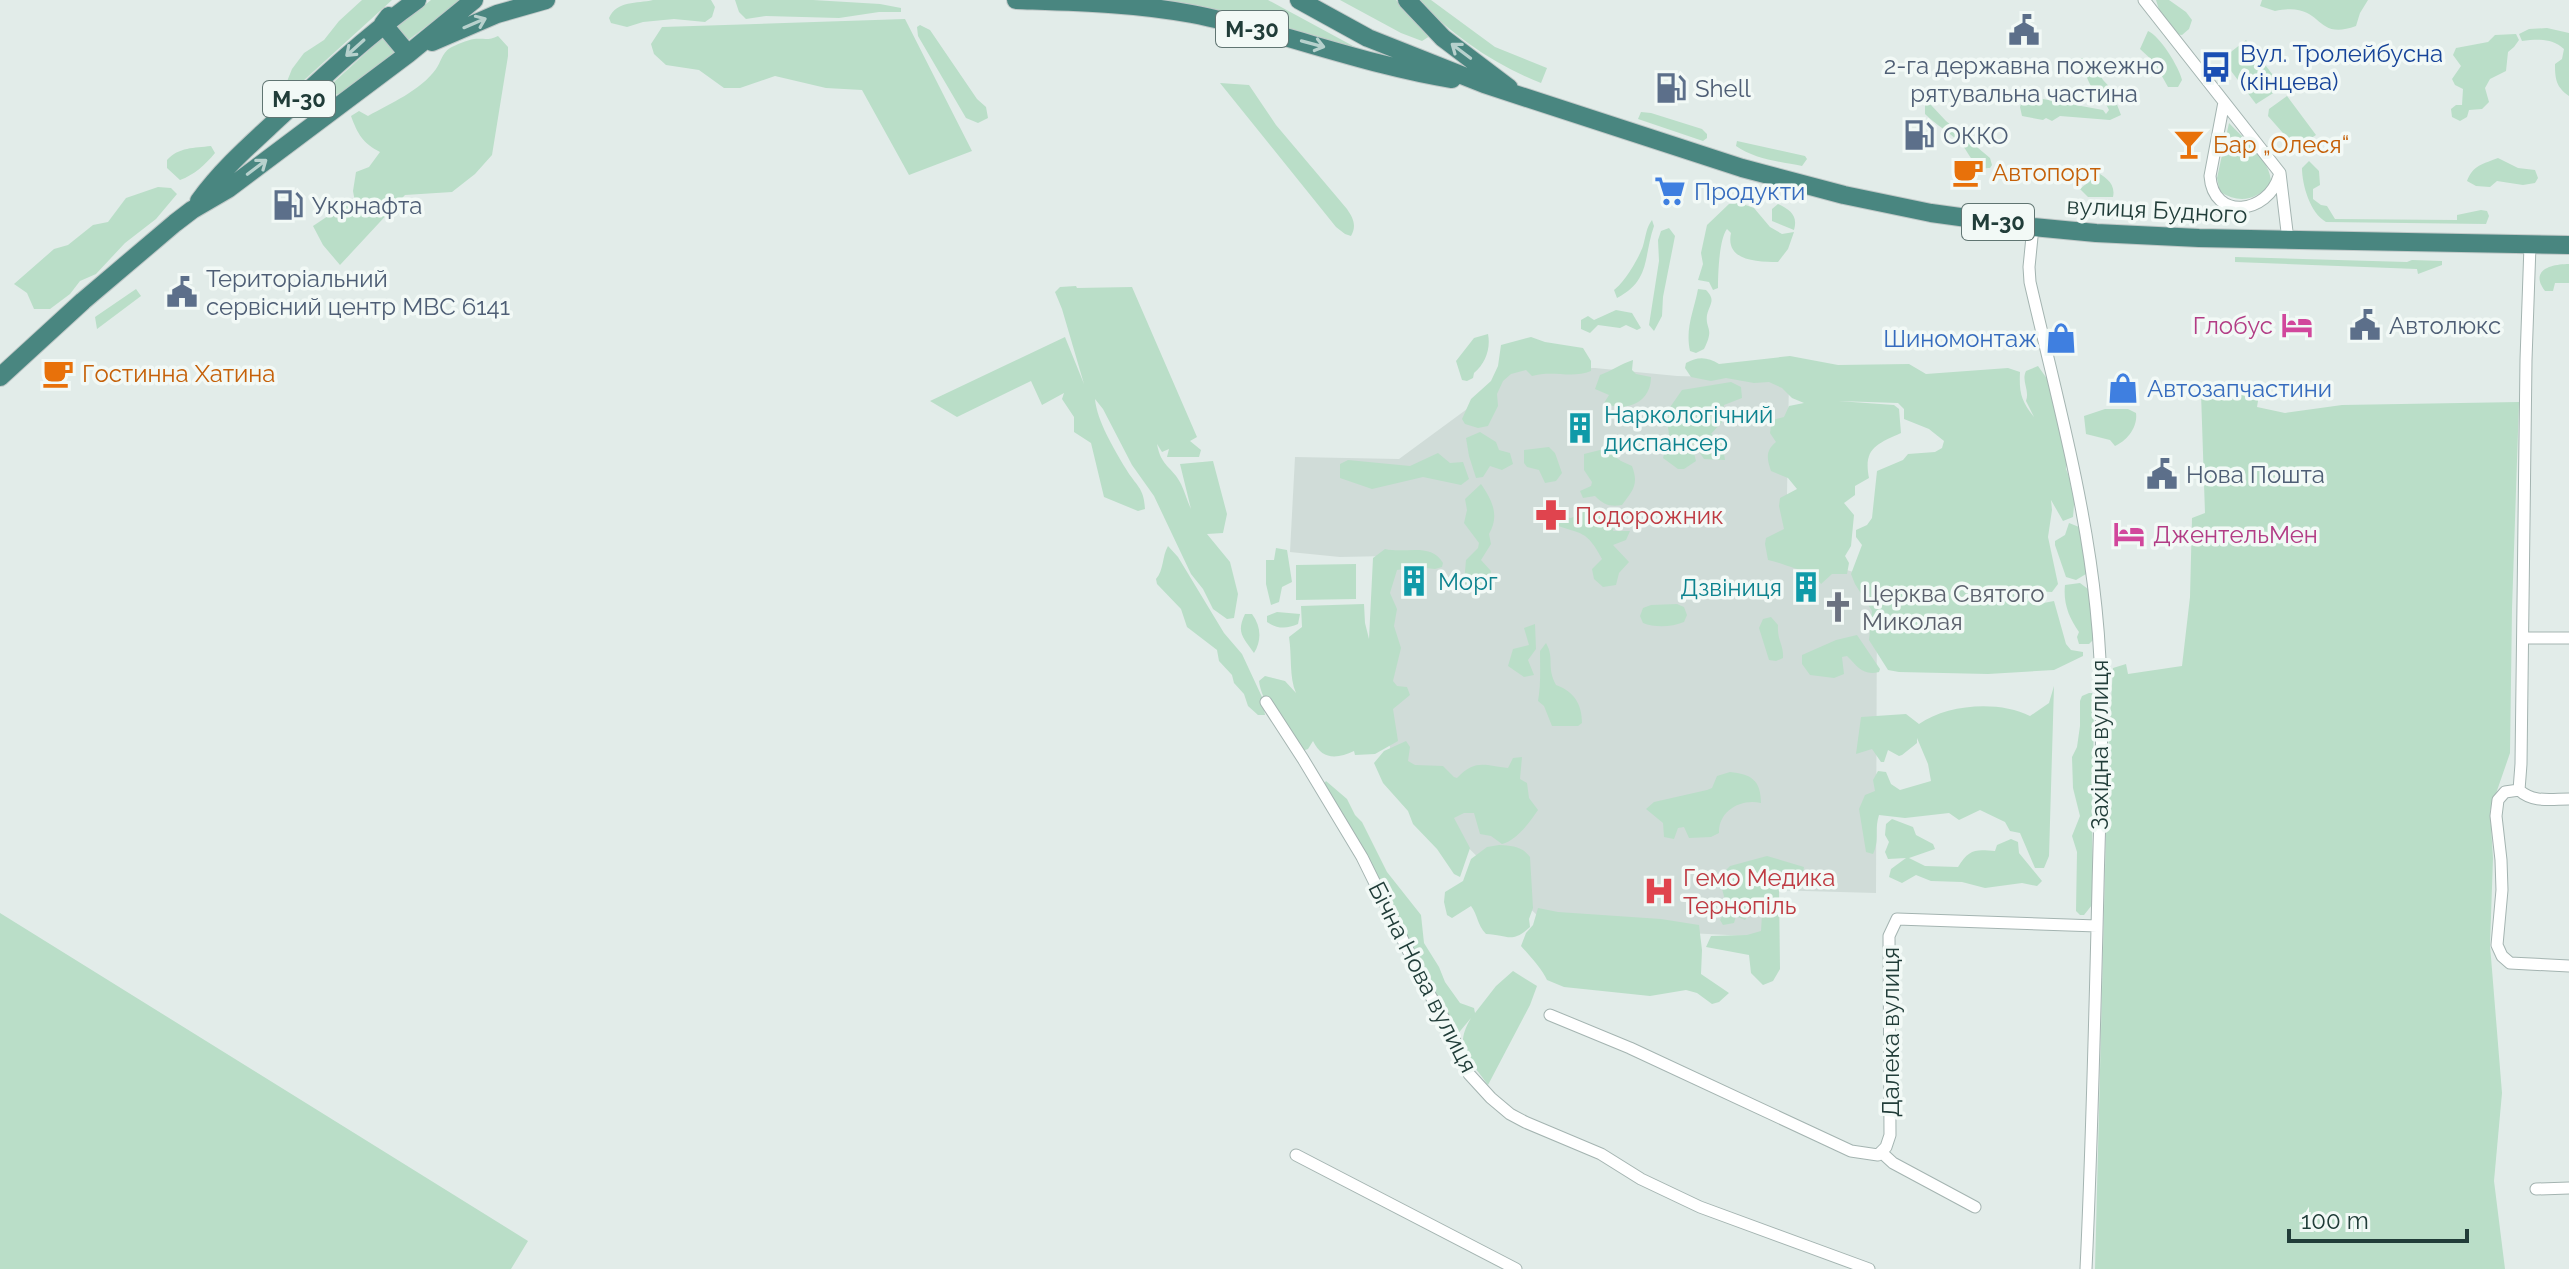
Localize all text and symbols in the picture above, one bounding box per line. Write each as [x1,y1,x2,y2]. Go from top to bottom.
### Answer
road number: М-30 [1216,11,1288,47]
public building icon: 2-га державна пожежно рятувальна частина [2007,13,2041,47]
one-way arrow [462,14,487,29]
one-way arrow [1300,37,1326,52]
one-way arrow [346,39,366,57]
place label: Вул. Тролейбусна (кінцева) [2240,39,2443,96]
one-way arrow [1451,43,1472,60]
bus stop icon: Вул. Тролейбусна (кінцева) [2199,50,2233,84]
place label: 2-га державна пожежно рятувальна частина [1884,51,2164,108]
fuel station icon: Shell [1654,71,1688,105]
place label: Shell [1695,74,1751,103]
road number: М-30 [263,81,335,117]
fuel station icon: ОККО [1902,118,1936,152]
place label: ОККО [1943,121,2009,150]
bar icon: Бар „Олеся“ [2172,127,2206,161]
place label: Бар „Олеся“ [2213,130,2349,159]
cafe icon: Автопорт [1951,155,1985,189]
place label: Автопорт [1992,158,2101,187]
one-way arrow [246,159,267,176]
supermarket icon: Продукти [1653,174,1687,208]
place label: Продукти [1694,177,1805,206]
fuel station icon: Укрнафта [271,188,305,222]
place label: Укрнафта [312,191,422,220]
street label: вулиця Будного [2066,191,2248,229]
road number: М-30 [1962,204,2034,240]
place label: Територіальний сервісний центр МВС 6141 [206,264,510,321]
public building icon: Територіальний сервісний центр МВС 6141 [165,275,199,309]
hotel icon: Глобус [2280,308,2314,342]
public building icon: Автолюкс [2348,308,2382,342]
place label: Глобус [2193,311,2273,340]
place label: Автолюкс [2389,311,2501,340]
shop icon: Шиномонтаж [2044,321,2078,355]
place label: Шиномонтаж [1883,324,2037,353]
cafe icon: Гостинна Хатина [41,356,75,390]
place label: Гостинна Хатина [82,359,275,388]
shop icon: Автозапчастини [2106,371,2140,405]
place label: Автозапчастини [2147,374,2332,403]
place label: Наркологічний диспансер [1604,400,1773,457]
building icon: Наркологічний диспансер [1563,411,1597,445]
public building icon: Нова Пошта [2145,457,2179,491]
place label: Нова Пошта [2186,460,2325,489]
pharmacy icon: Подорожник [1534,498,1568,532]
place label: Подорожник [1575,501,1723,530]
hotel icon: ДжентельМен [2112,517,2146,551]
place label: ДжентельМен [2153,520,2318,549]
building icon: Морг [1397,564,1431,598]
place label: Морг [1438,567,1498,596]
building icon: Дзвіниця [1789,570,1823,604]
place label: Дзвіниця [1680,573,1782,602]
place label: Церква Святого Миколая [1862,579,2044,636]
church icon: Церква Святого Миколая [1821,590,1855,624]
street label: Західна вулиця [2085,660,2114,830]
place label: Гемо Медика Тернопіль [1683,863,1835,920]
hospital icon: Гемо Медика Тернопіль [1642,874,1676,908]
street label: Бічна Нова вулиця [1362,877,1484,1077]
street label: Далека вулиця [1876,947,1905,1117]
scale bar [2289,1193,2467,1243]
text: 100 m [2301,1206,2369,1235]

